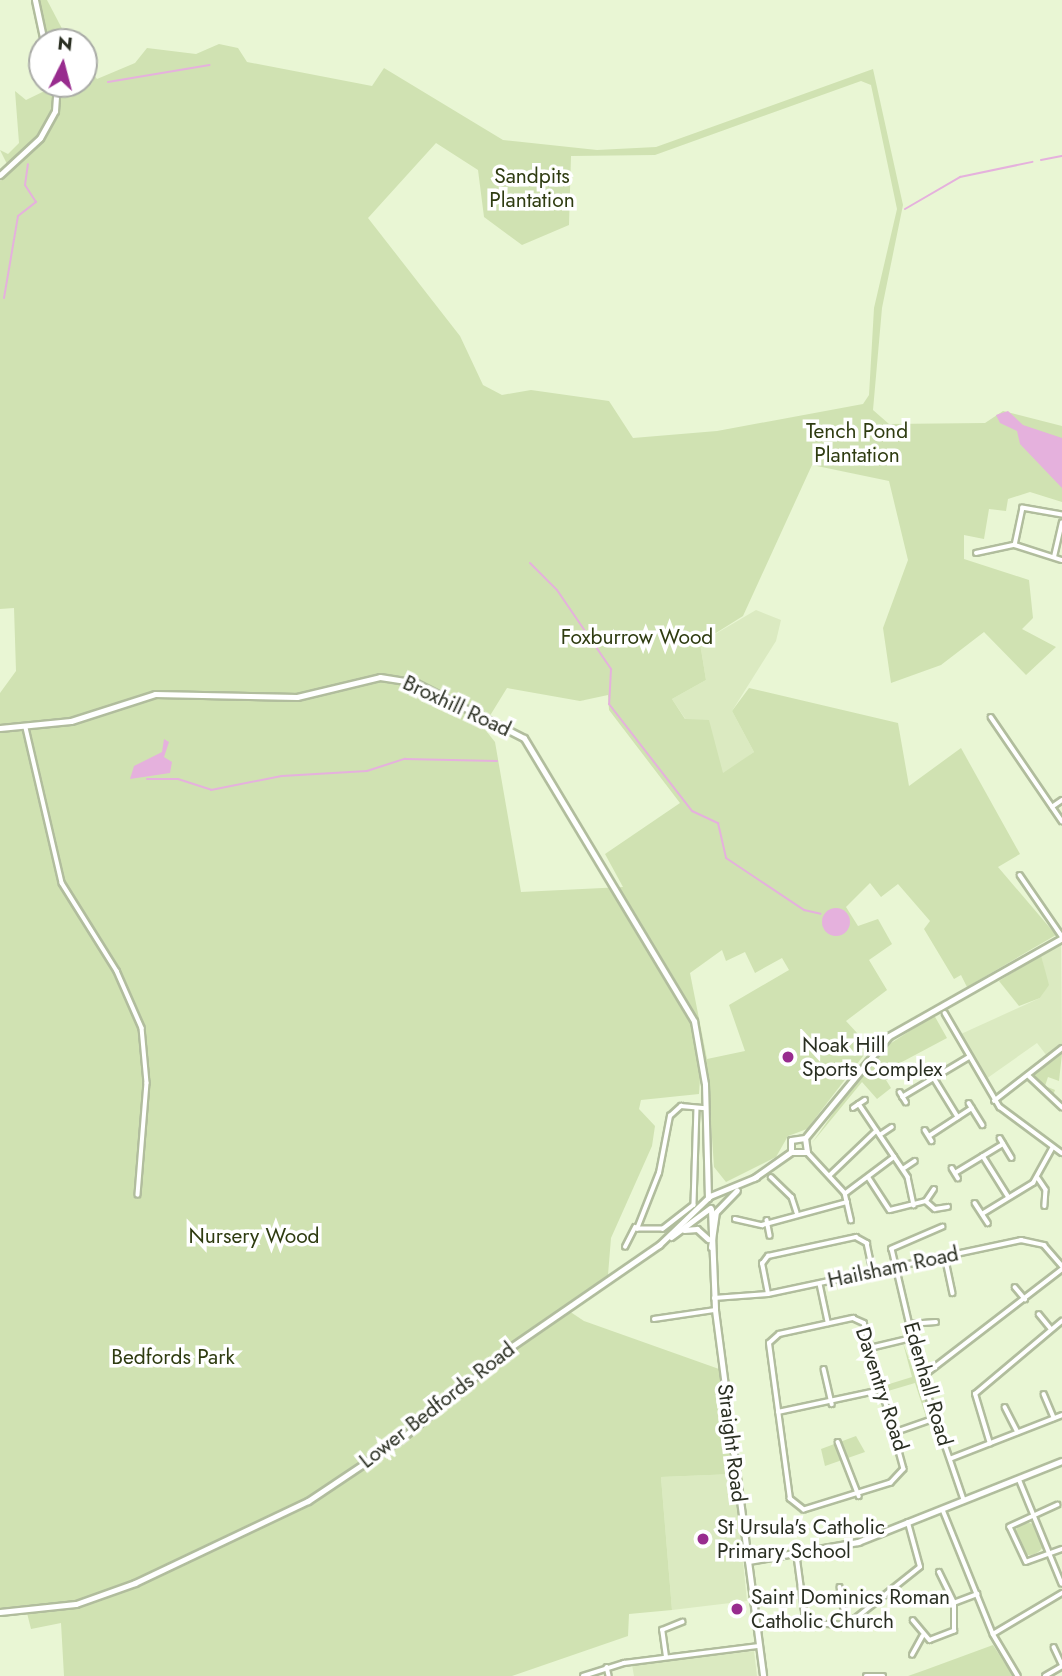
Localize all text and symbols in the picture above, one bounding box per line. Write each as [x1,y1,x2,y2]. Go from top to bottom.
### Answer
north arrow [28,28,98,98]
text: N [56,29,74,58]
park label: Sandpits Plantation [489,163,575,213]
park label: Tench Pond Plantation [806,418,908,468]
park label: Foxburrow Wood [561,624,713,650]
street label: Broxhill Road [399,670,515,742]
place label: Noak Hill Sports Complex [802,1032,942,1082]
marker: Noak Hill Sports Complex [780,1049,796,1065]
park label: Nursery Wood [188,1223,320,1249]
street label: Hailsham Road [825,1241,961,1293]
street label: Edenhall Road [898,1319,958,1449]
street label: Daventry Road [850,1324,914,1454]
street label: Lower Bedfords Road [354,1337,520,1473]
park label: Bedfords Park [111,1344,235,1370]
street label: Straight Road [712,1382,752,1504]
place label: St Ursula's Catholic Primary School [717,1514,885,1564]
marker: St Ursula's Catholic Primary School [695,1531,711,1547]
place label: Saint Dominics Roman Catholic Church [751,1584,950,1634]
marker: Saint Dominics Roman Catholic Church [729,1601,745,1617]

